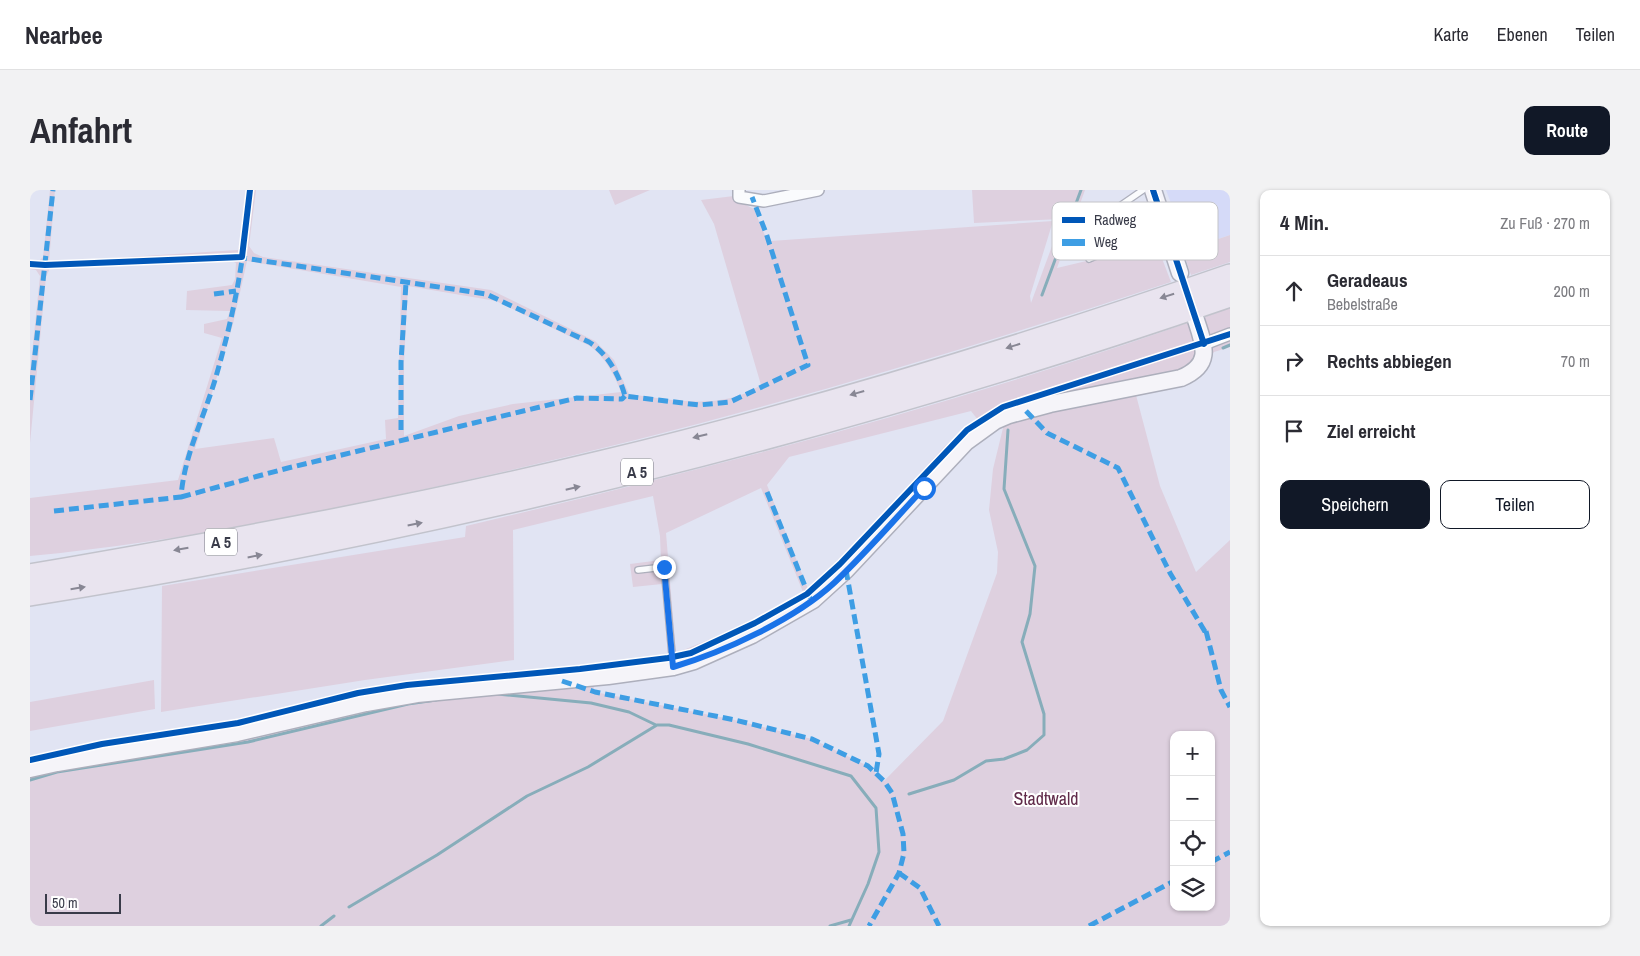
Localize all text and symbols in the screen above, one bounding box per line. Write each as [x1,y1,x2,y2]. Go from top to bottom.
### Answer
text: Nearbee [25,19,103,51]
text: Karte [1433,22,1469,47]
text: Ebenen [1497,22,1548,47]
text: Teilen [1576,22,1615,47]
button: Route [1524,106,1610,155]
text: Anfahrt [30,107,132,154]
legend [1052,202,1218,260]
text: 4 Min. [1280,208,1329,237]
text: Radweg [1094,211,1137,229]
text: Zu Fuß · 270 m [1500,212,1590,234]
text: Weg [1094,233,1118,251]
text: Geradeaus [1327,267,1408,293]
icon: ahead [1280,277,1308,305]
text: 200 m [1554,280,1590,302]
one-way arrow [1160,293,1175,301]
text: Bebelstraße [1327,293,1398,315]
one-way arrow [1005,343,1020,351]
icon: right [1280,347,1308,375]
text: Rechts abbiegen [1327,348,1452,374]
text: 70 m [1561,350,1590,372]
one-way arrow [850,389,865,397]
icon: arrive [1280,417,1308,445]
text: Ziel erreicht [1327,418,1415,444]
one-way arrow [693,432,708,440]
road number: A 5 [621,458,653,486]
route start [913,477,936,500]
button: Speichern [1280,480,1430,529]
button: Teilen [1440,480,1590,529]
one-way arrow [566,484,581,492]
one-way arrow [407,520,422,528]
road number: A 5 [205,528,237,556]
one-way arrow [172,545,188,553]
one-way arrow [248,551,264,559]
route end [653,556,676,579]
one-way arrow [71,583,87,591]
map controls [1170,731,1215,911]
button: + [1170,731,1215,776]
button: − [1170,776,1215,821]
park label: Stadtwald [1014,786,1078,811]
button: locate [1170,821,1215,866]
button: layers [1170,866,1215,911]
scale bar [45,891,121,914]
text: 50 m [52,894,78,912]

